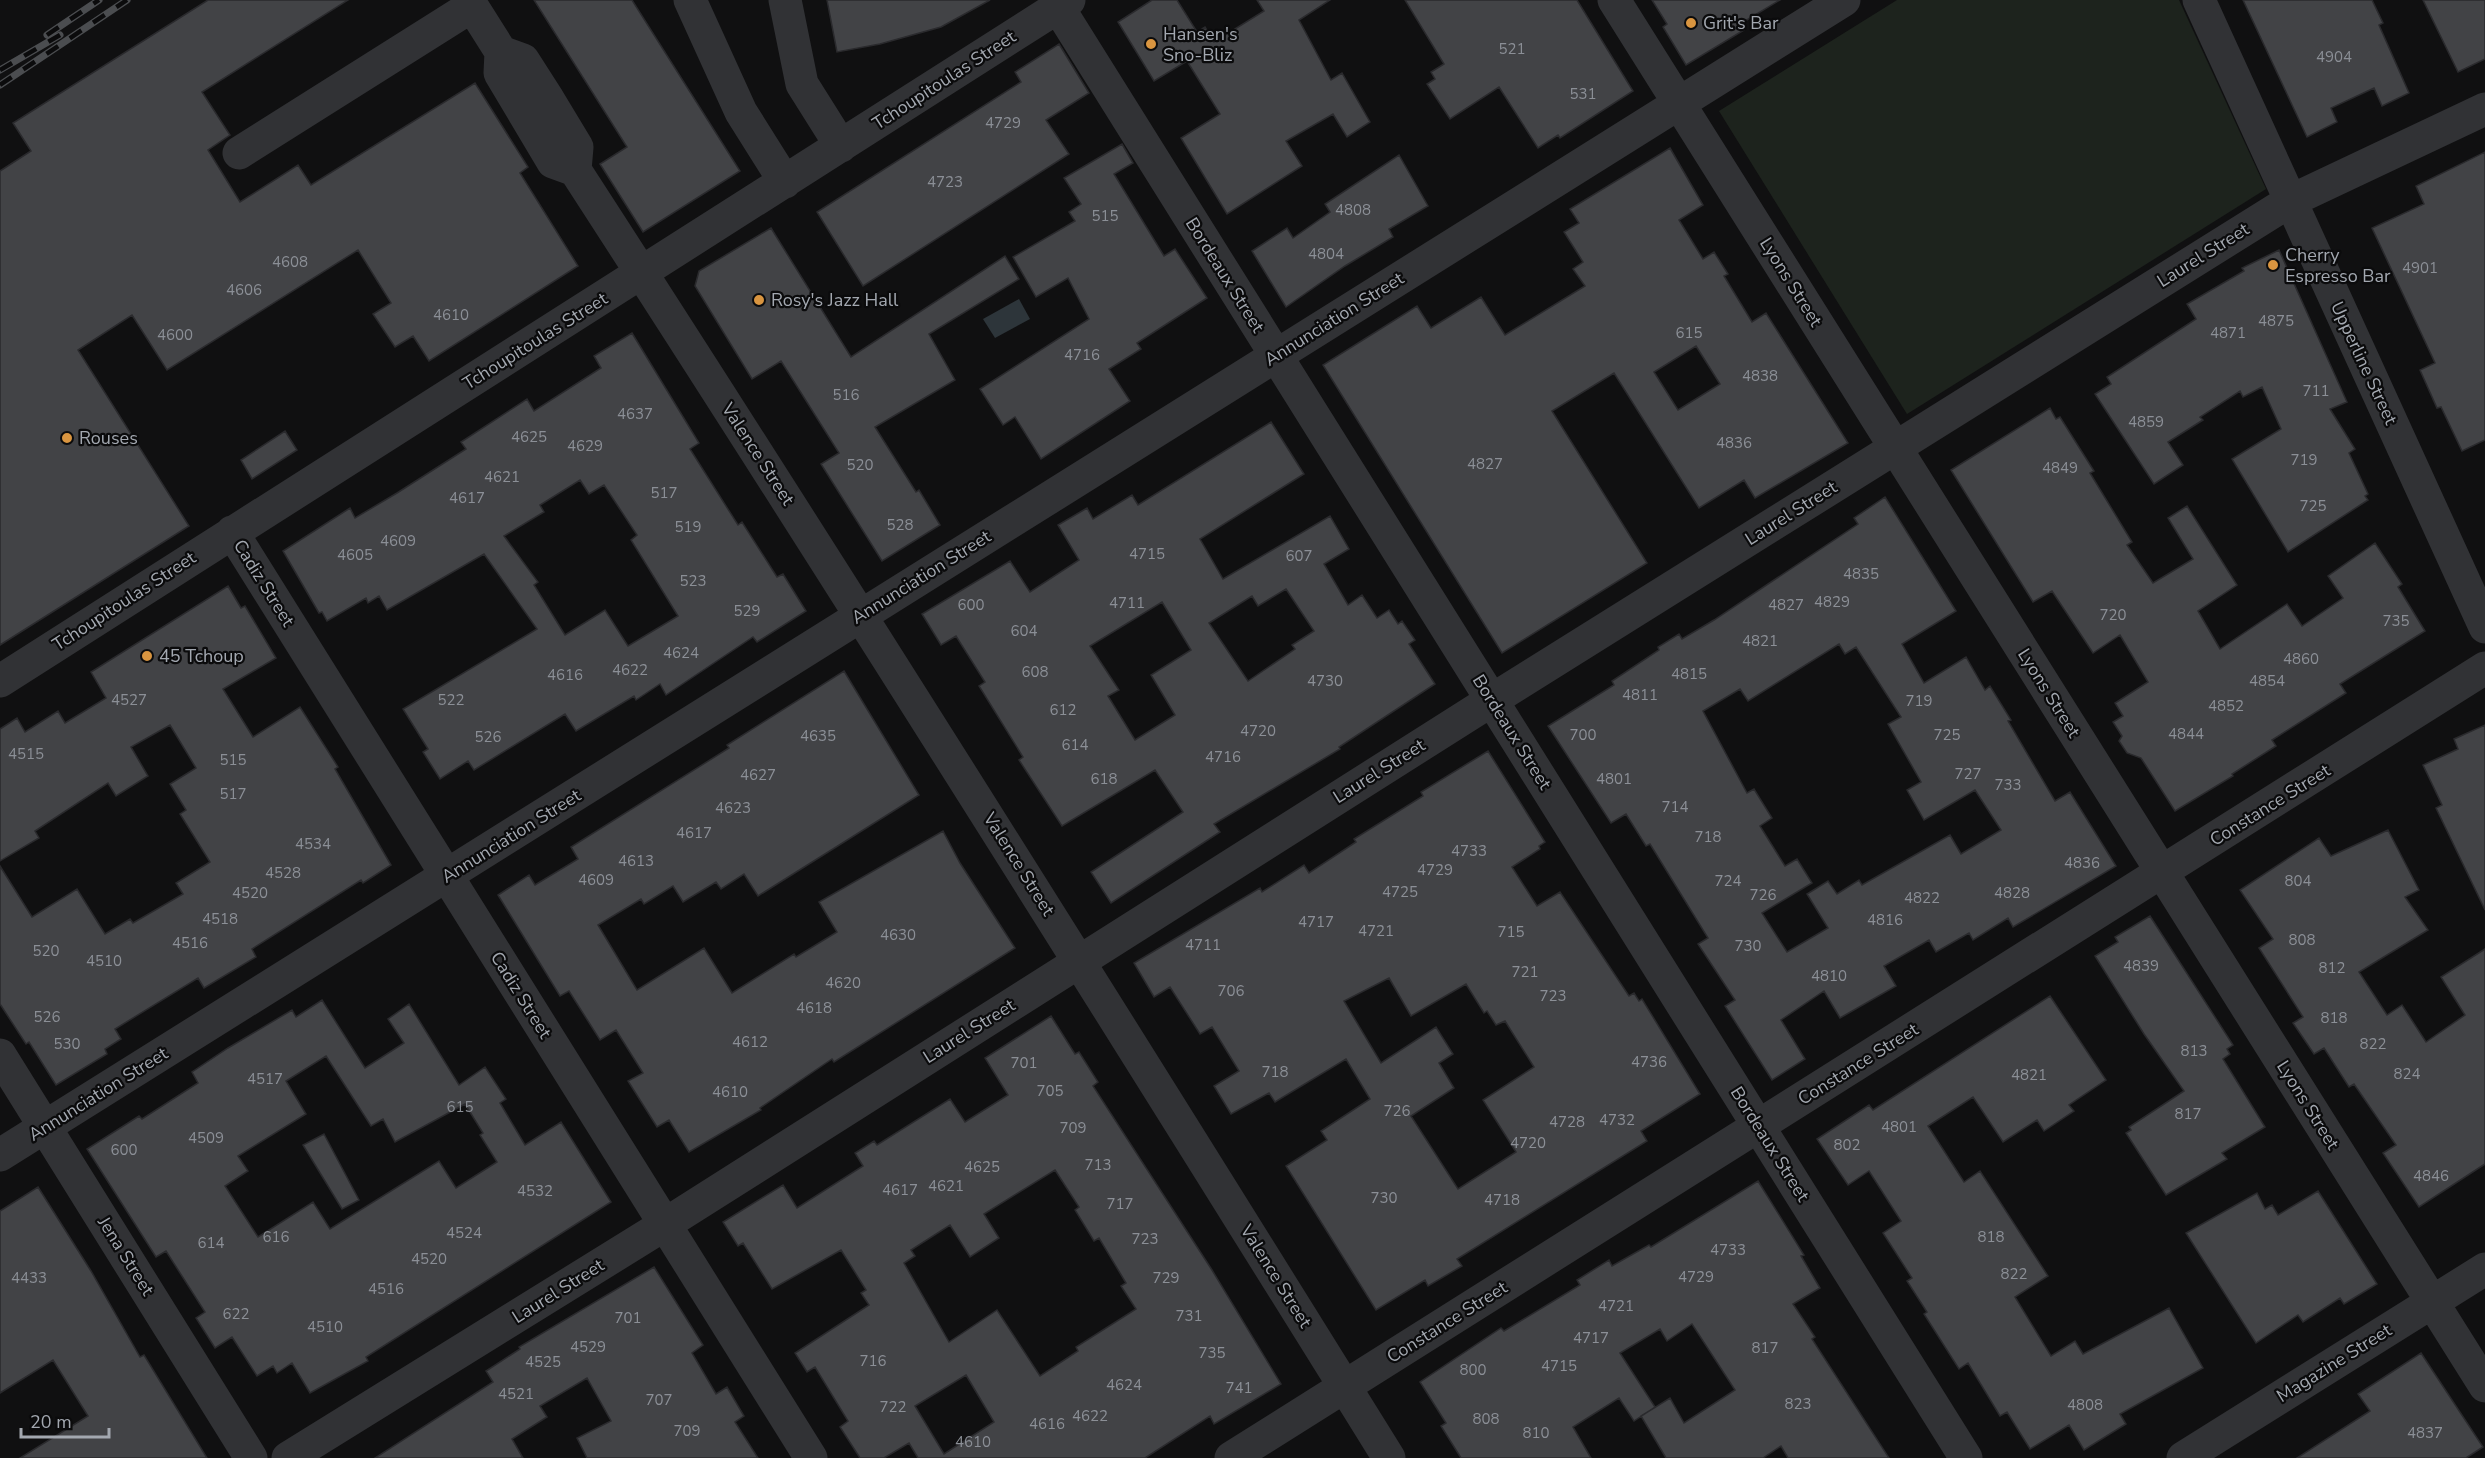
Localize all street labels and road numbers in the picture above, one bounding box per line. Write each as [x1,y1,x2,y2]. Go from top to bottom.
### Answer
street label: Tchoupitoulas Street [868,24,1021,135]
street label: Bordeaux Street [1180,213,1270,338]
street label: Laurel Street [2152,217,2254,293]
street label: Lyons Street [1754,233,1828,332]
street label: Annunciation Street [1260,266,1409,372]
street label: Tchoupitoulas Street [458,286,612,395]
street label: Upperline Street [2325,298,2403,429]
street label: Valence Street [715,397,800,510]
street label: Laurel Street [1740,475,1842,551]
street label: Annunciation Street [847,524,996,630]
street label: Cadiz Street [228,535,301,632]
street label: Tchoupitoulas Street [48,545,201,656]
street label: Lyons Street [2012,644,2086,743]
street label: Bordeaux Street [1467,670,1557,795]
street label: Laurel Street [1328,733,1430,809]
street label: Constance Street [2205,758,2335,852]
street label: Annunciation Street [437,783,586,889]
street label: Valence Street [977,807,1061,921]
street label: Cadiz Street [485,947,558,1044]
street label: Laurel Street [918,993,1020,1069]
street label: Constance Street [1793,1017,1923,1111]
street label: Annunciation Street [24,1041,173,1147]
street label: Lyons Street [2271,1056,2345,1155]
street label: Bordeaux Street [1725,1082,1815,1207]
street label: Jena Street [92,1211,160,1301]
street label: Valence Street [1234,1219,1318,1333]
street label: Laurel Street [507,1253,609,1329]
street label: Constance Street [1382,1275,1512,1369]
street label: Magazine Street [2272,1318,2397,1408]

